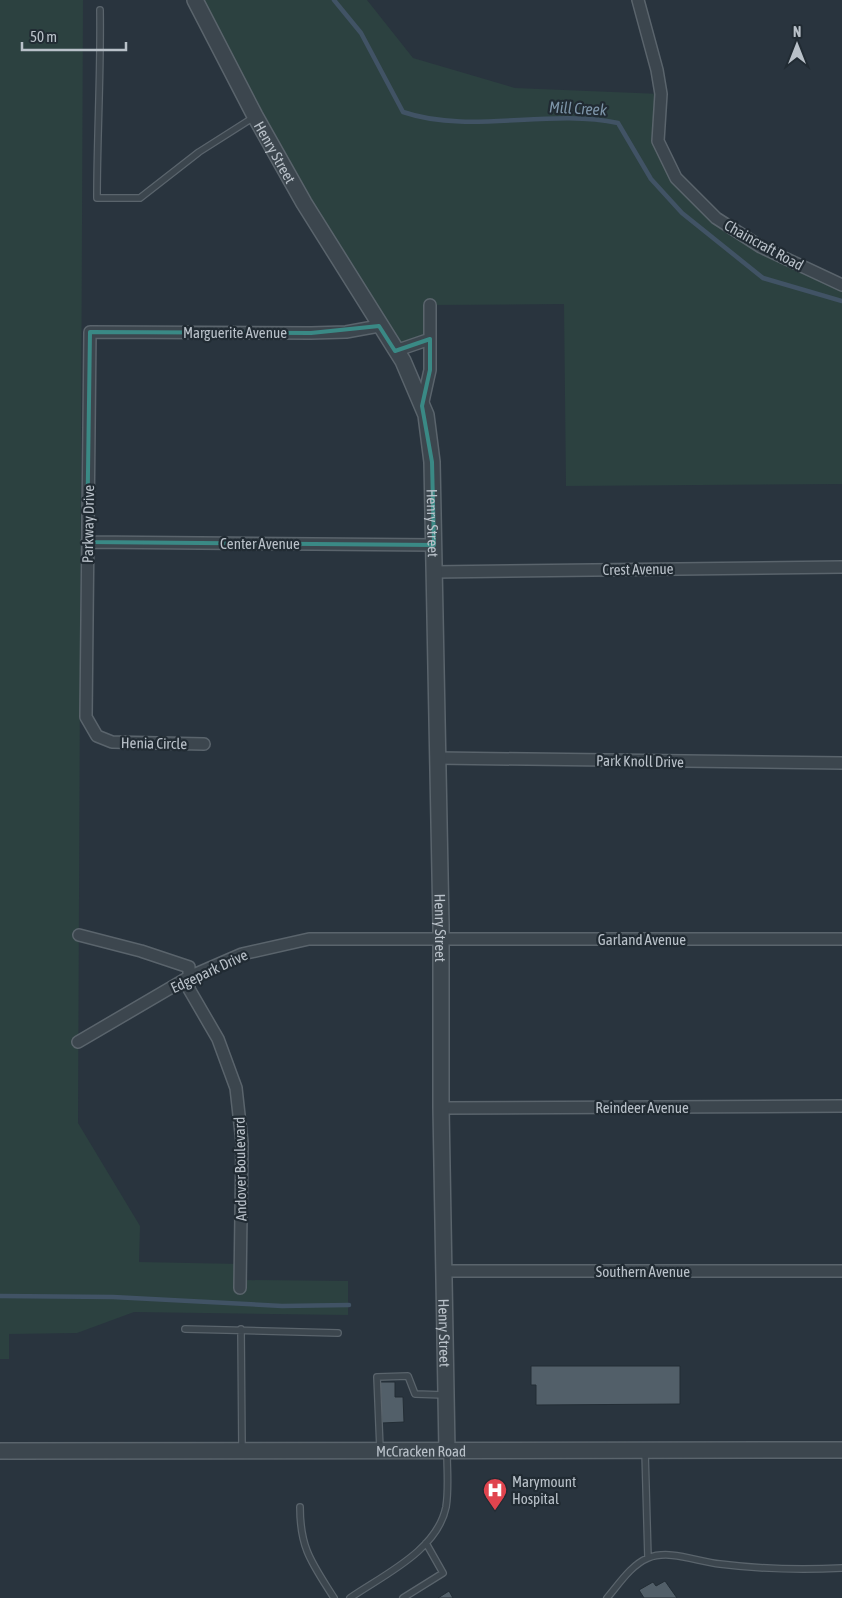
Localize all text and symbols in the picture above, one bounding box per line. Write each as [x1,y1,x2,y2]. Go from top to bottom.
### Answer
scale bar [22,20,126,52]
north arrow [772,20,822,70]
text: N [793,24,801,40]
text: 50 m [30,28,57,45]
water label: Mill Creek [549,98,608,119]
street label: Henry Street [251,118,300,186]
street label: Chaincraft Road [722,216,806,274]
street label: Marguerite Avenue [183,324,287,341]
street label: Parkway Drive [79,485,97,563]
street label: Henry Street [424,489,442,557]
street label: Center Avenue [220,535,300,552]
street label: Crest Avenue [602,560,674,578]
street label: Henia Circle [121,734,187,752]
street label: Park Knoll Drive [596,752,684,770]
street label: Henry Street [432,894,450,962]
street label: Garland Avenue [598,931,686,948]
street label: Edgepark Drive [168,946,250,996]
street label: Reindeer Avenue [595,1099,689,1116]
street label: Andover Boulevard [231,1117,249,1221]
street label: Southern Avenue [596,1263,690,1280]
street label: Henry Street [436,1299,454,1367]
street label: McCracken Road [376,1442,466,1459]
place label: Marymount Hospital [512,1473,576,1507]
hospital icon: Marymount Hospital [482,1477,508,1511]

